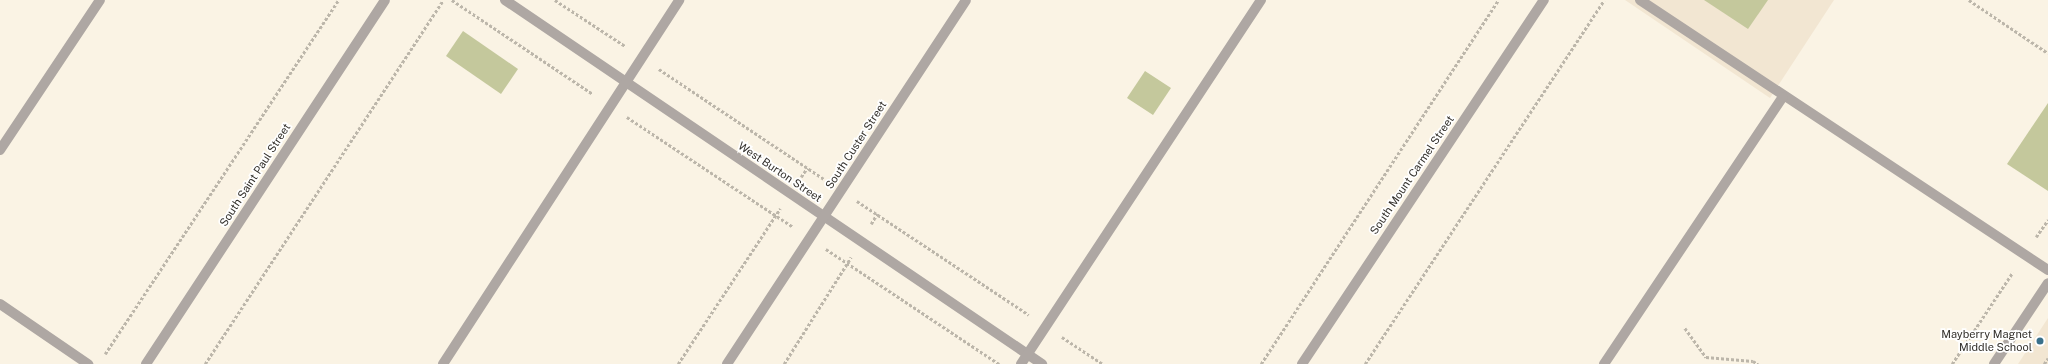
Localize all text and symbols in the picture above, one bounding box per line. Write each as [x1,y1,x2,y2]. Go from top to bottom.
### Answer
street label: South Custer Street [823,99,889,191]
street label: South Mount Carmel Street [1367,113,1457,237]
street label: South Saint Paul Street [217,121,293,229]
street label: West Burton Street [736,139,824,205]
place label: Mayberry Magnet Middle School [1941,328,2032,354]
marker: Mayberry Magnet Middle School [2035,336,2045,346]

